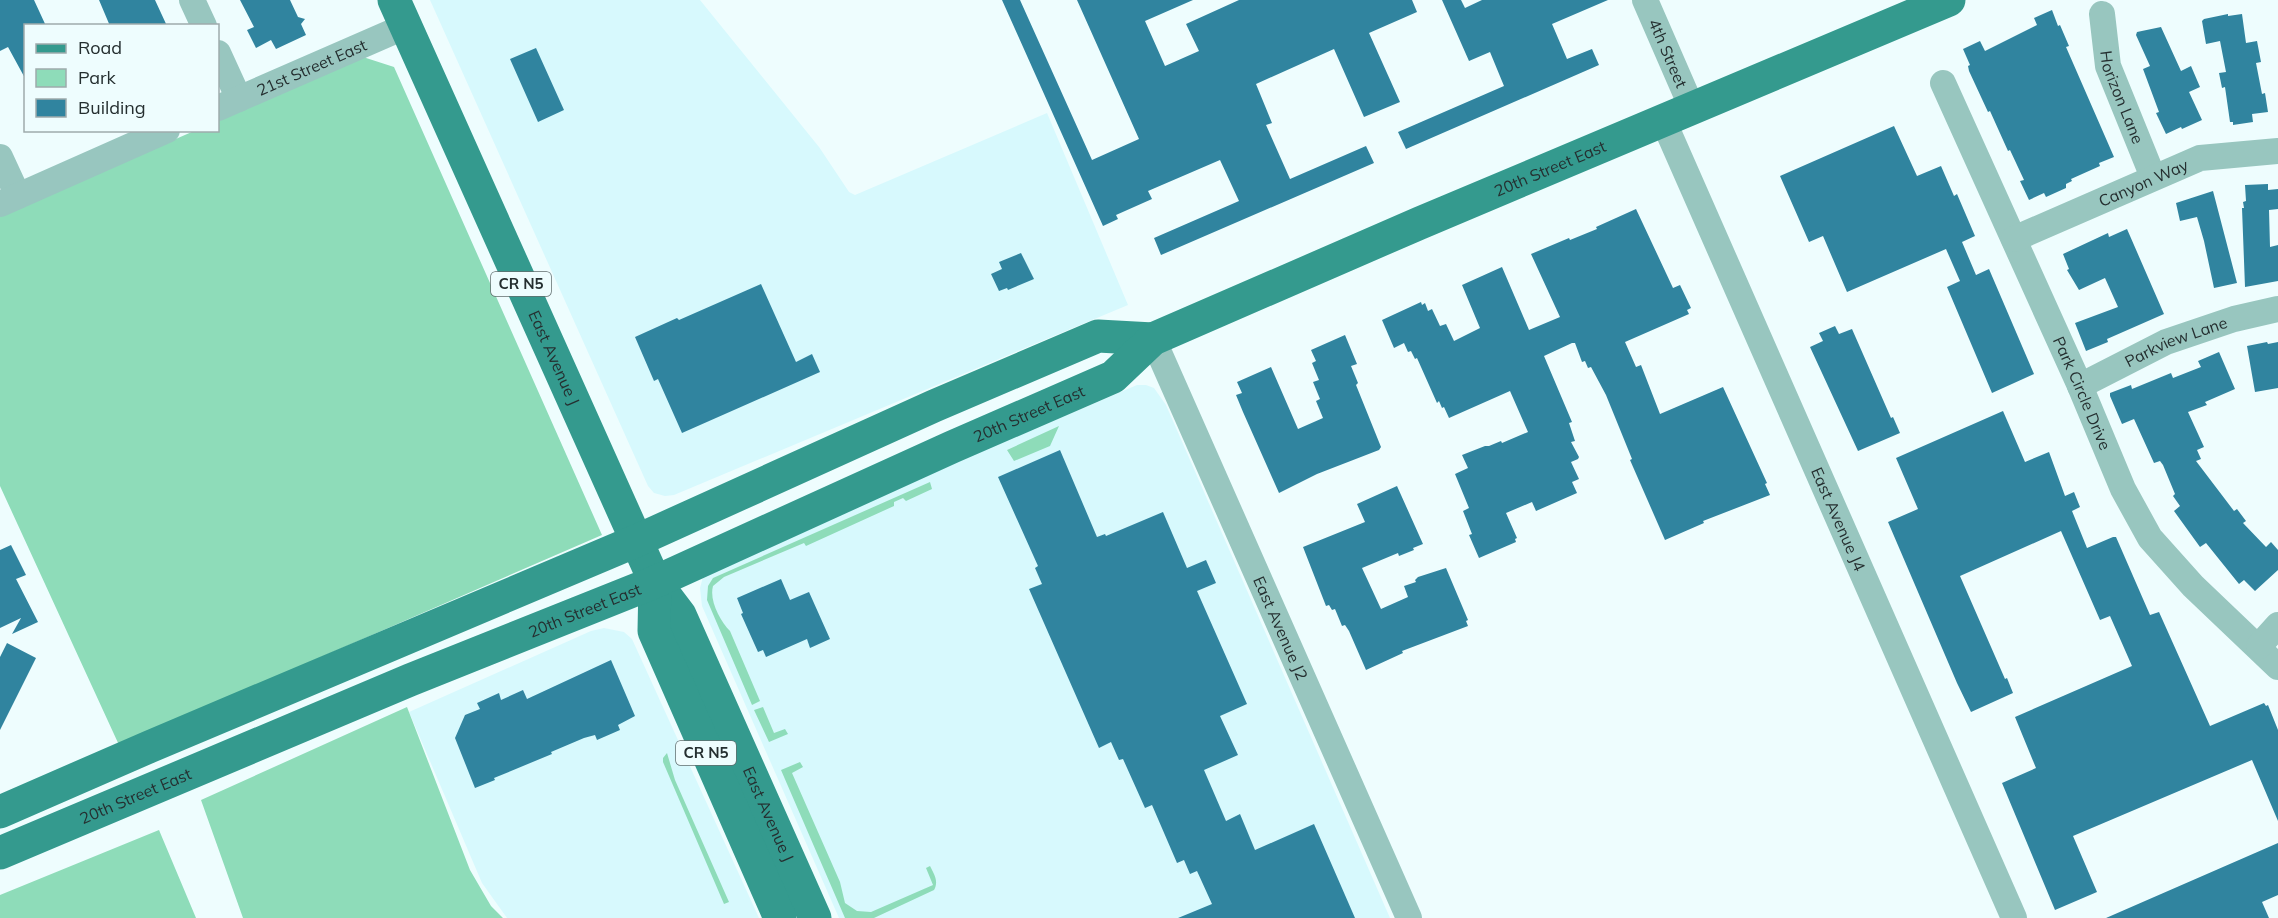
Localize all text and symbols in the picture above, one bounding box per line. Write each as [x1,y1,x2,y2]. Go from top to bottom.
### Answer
street label: 4th Street [1644,16,1692,91]
legend [24,24,219,132]
street label: 21st Street East [254,34,370,100]
text: Road [78,36,122,59]
street label: Horizon Lane [2096,49,2148,147]
text: Park [78,66,117,89]
text: Building [78,96,146,119]
street label: 20th Street East [1491,136,1609,201]
street label: Canyon Way [2095,154,2192,211]
road number: CR N5 [491,272,551,296]
street label: East Avenue J [524,307,584,408]
street label: Parkview Lane [2121,312,2230,371]
street label: Park Circle Drive [2049,333,2116,453]
street label: 20th Street East [970,380,1088,447]
street label: East Avenue J4 [1807,464,1870,574]
street label: East Avenue J2 [1249,573,1312,683]
street label: 20th Street East [525,579,644,642]
road number: CR N5 [676,741,736,765]
street label: 20th Street East [77,763,195,828]
street label: East Avenue J [739,763,798,864]

